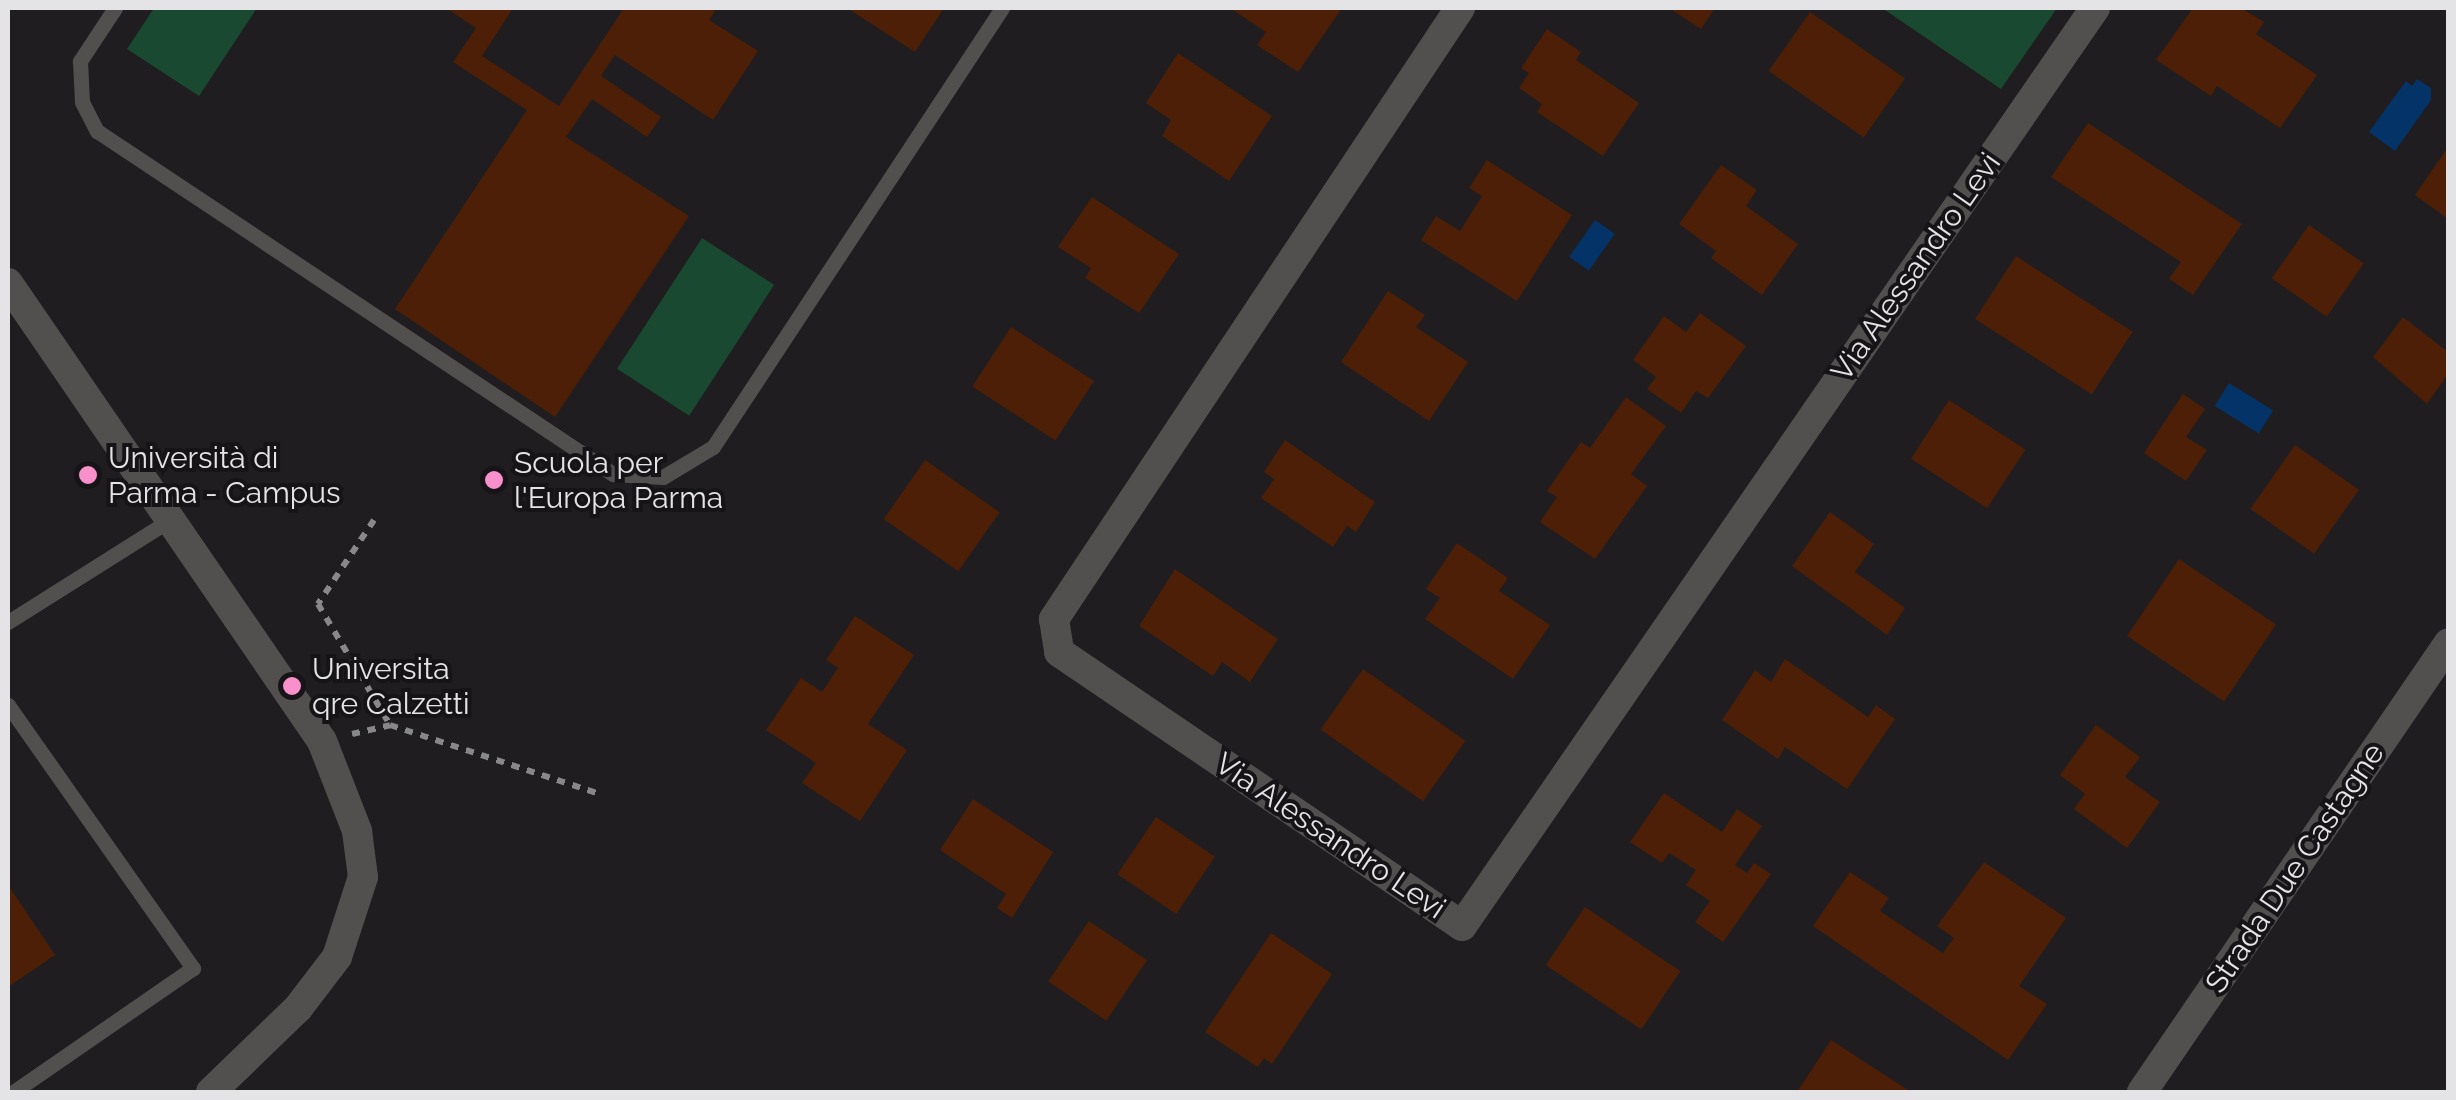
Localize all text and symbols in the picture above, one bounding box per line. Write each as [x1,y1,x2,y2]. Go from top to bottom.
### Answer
street label: Via Alessandro Levi [1824,146,2008,388]
place label: Università di Parma - Campus [108,440,341,510]
place label: Scuola per l'Europa Parma [514,445,723,516]
marker: Università di Parma - Campus [77,464,99,486]
marker: Scuola per l'Europa Parma [483,469,505,491]
place label: Universita qre Calzetti [312,651,469,722]
marker: Universita qre Calzetti [281,675,303,697]
street label: Strada Due Castagne [2198,736,2392,1000]
street label: Via Alessandro Levi [1208,745,1452,927]

